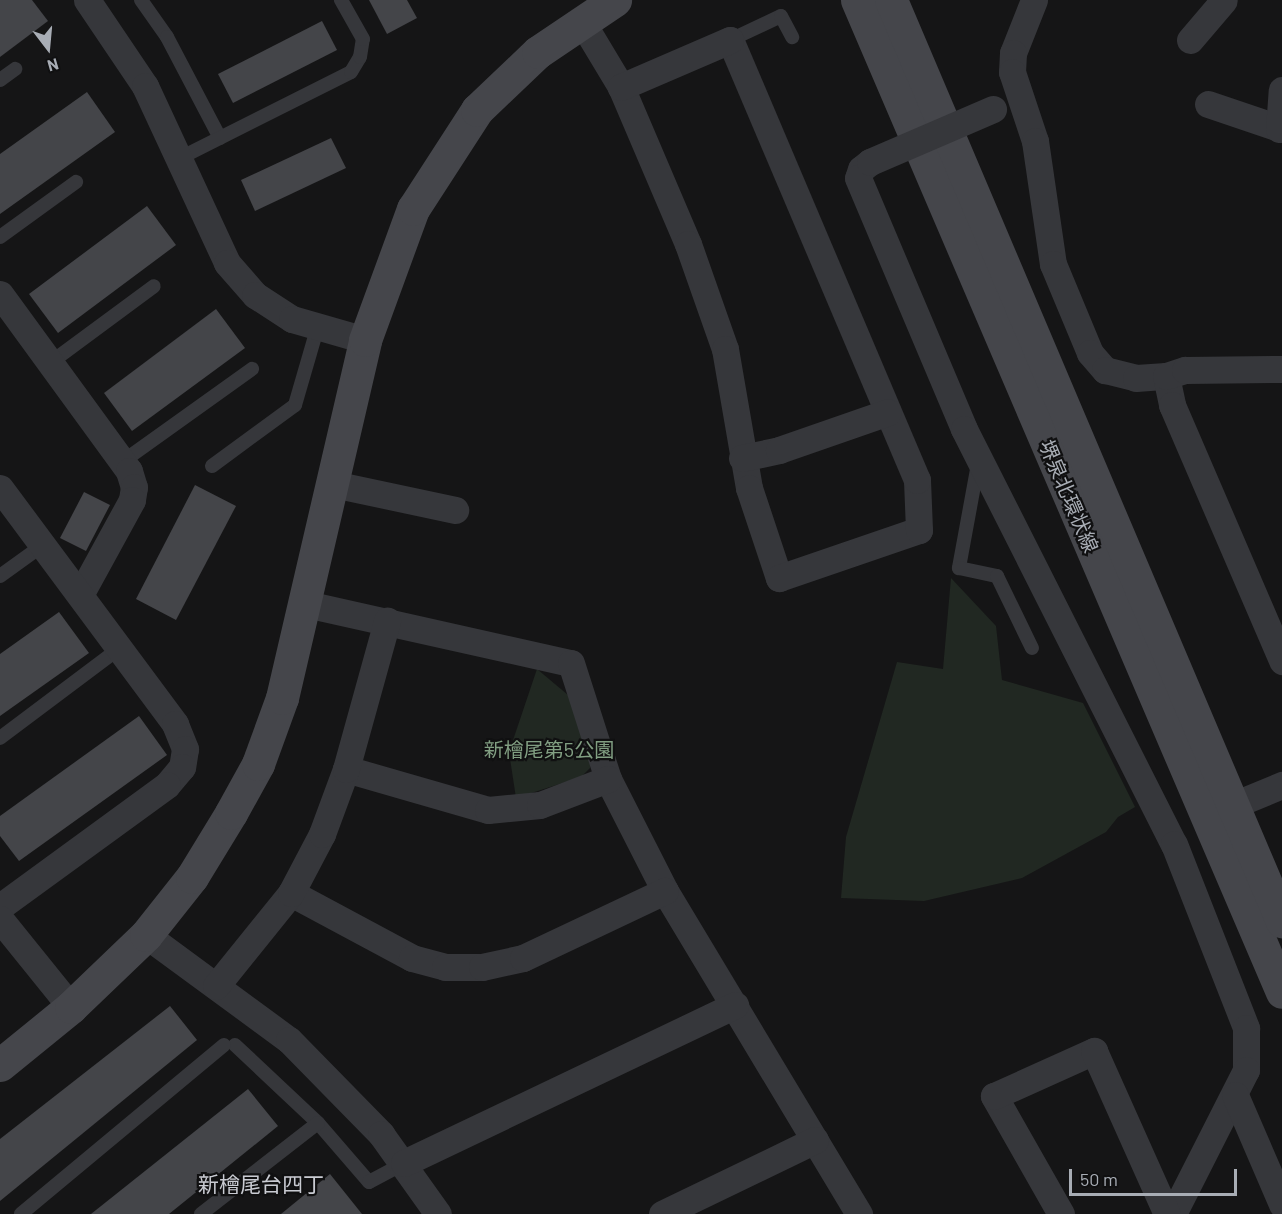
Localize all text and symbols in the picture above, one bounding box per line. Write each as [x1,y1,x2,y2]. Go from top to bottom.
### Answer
north arrow [18,18,78,78]
text: N [45,55,61,76]
street label: 堺泉北環状線 [1035,436,1103,556]
park label: 新檜尾第5公園 [484,737,614,761]
scale bar [1072,1157,1240,1195]
text: 50 m [1080,1168,1118,1190]
district label: 新檜尾台四丁 [198,1171,324,1197]

